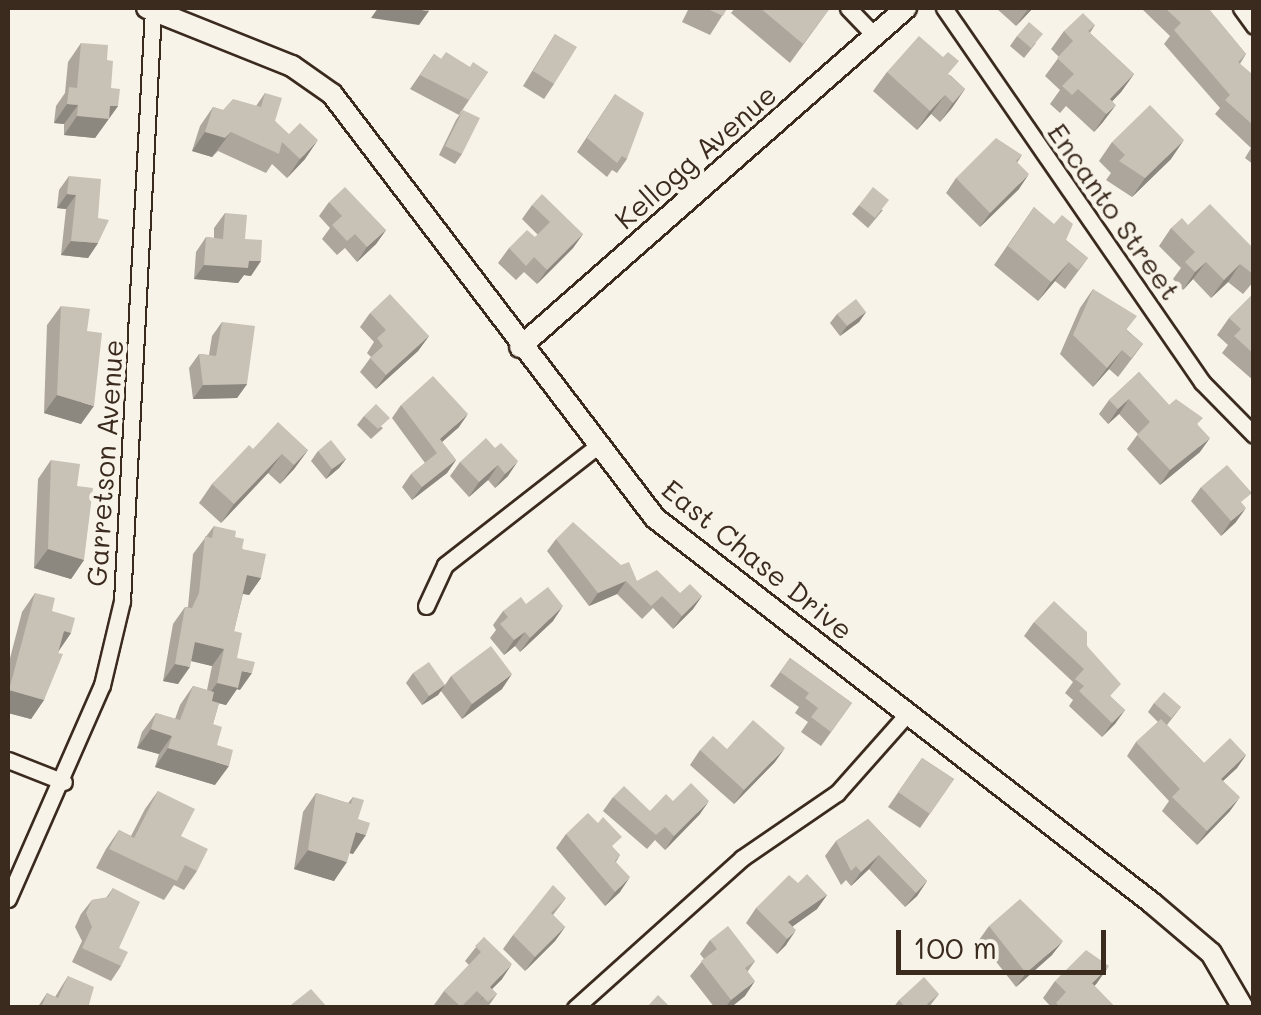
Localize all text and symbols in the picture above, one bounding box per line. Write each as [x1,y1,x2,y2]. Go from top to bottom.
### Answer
street label: Kellogg Avenue [607,77,783,235]
street label: Encanto Street [1042,116,1188,306]
street label: Garretson Avenue [79,338,129,588]
street label: East Chase Drive [656,472,860,646]
scale bar [901,910,1111,972]
text: 100 m [913,927,997,967]

